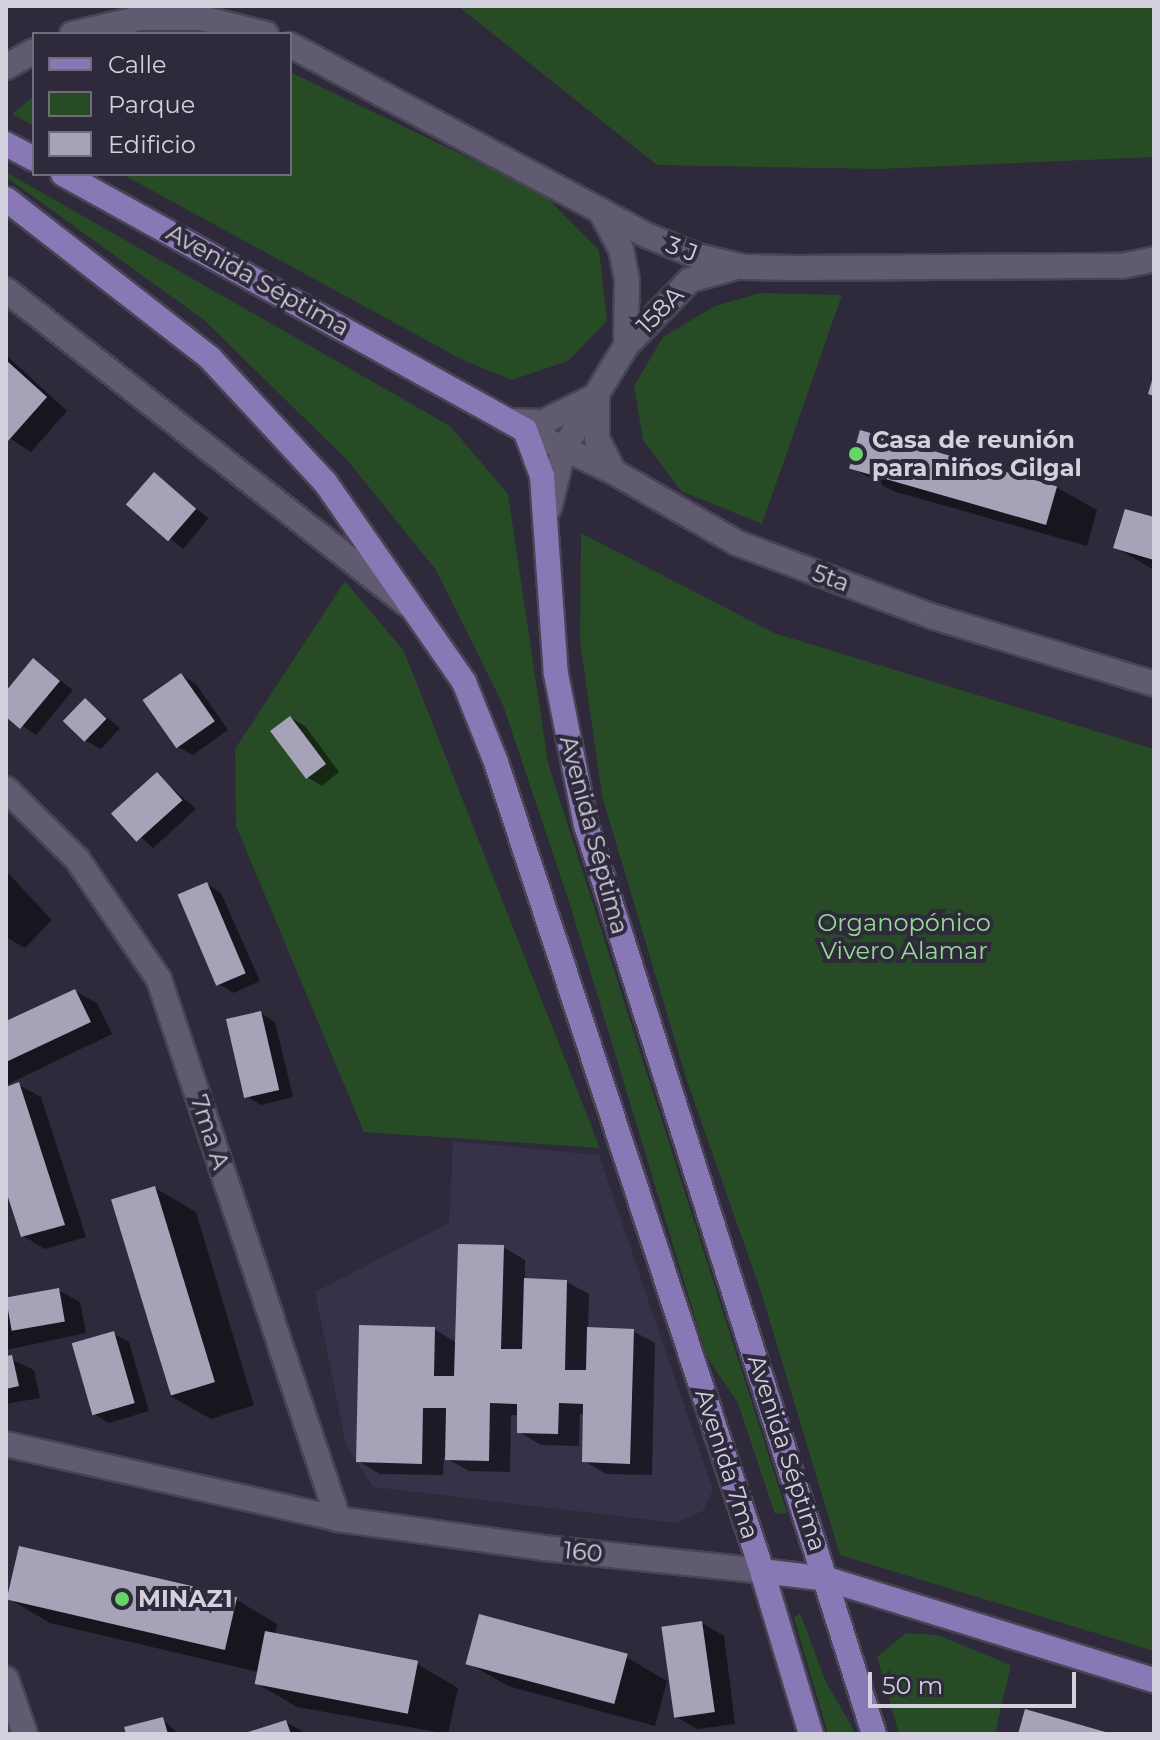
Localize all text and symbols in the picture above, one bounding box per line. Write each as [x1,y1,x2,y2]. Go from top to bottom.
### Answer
legend [32,32,292,176]
text: Calle [108,50,166,79]
text: Parque [108,90,195,119]
text: Edificio [108,130,196,159]
street label: Avenida Séptima [162,218,354,342]
street label: 3 J [662,230,702,268]
street label: 158A [631,280,689,340]
place label: Casa de reunión para niños Gilgal [872,426,1082,482]
marker: Casa de reunión para niños Gilgal [847,445,865,463]
street label: 5ta [809,558,853,598]
street label: Avenida Séptima [554,733,634,937]
park label: Organopónico Vivero Alamar [817,909,991,965]
street label: 7ma A [184,1091,236,1173]
street label: Avenida Séptima [742,1351,832,1555]
street label: Avenida 7ma [689,1385,765,1543]
street label: 160 [562,1536,604,1568]
place label: MINAZ1 [138,1585,233,1613]
marker: MINAZ1 [113,1590,131,1608]
scale bar [872,1656,1080,1706]
text: 50 m [882,1671,943,1700]

